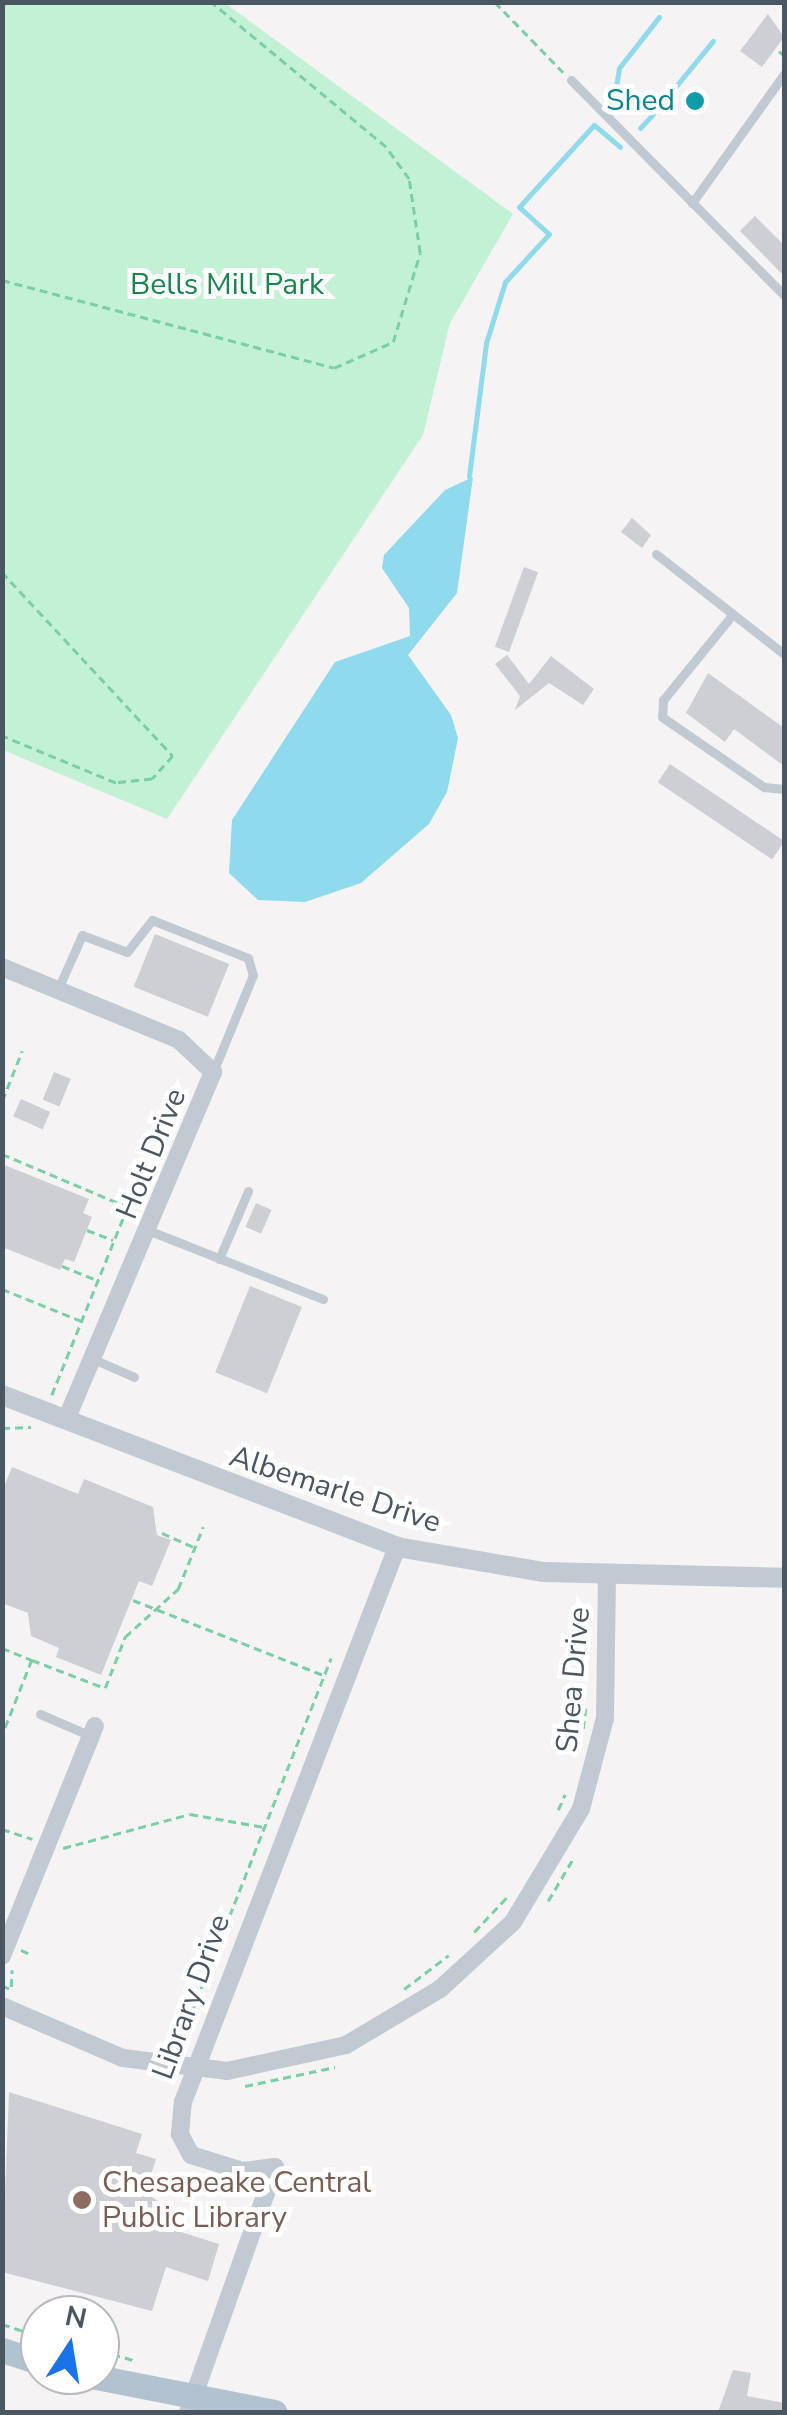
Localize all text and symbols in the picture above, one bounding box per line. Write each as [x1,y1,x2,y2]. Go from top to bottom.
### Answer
place label: Shed [606,83,675,119]
marker: Shed [684,90,706,112]
park label: Bells Mill Park [130,267,324,303]
street label: Holt Drive [110,1084,194,1224]
street label: Albemarle Drive [225,1439,445,1541]
street label: Shea Drive [550,1606,598,1754]
street label: Library Drive [145,1909,239,2085]
place label: Chesapeake Central Public Library [102,2165,371,2236]
marker: Chesapeake Central Public Library [71,2189,93,2211]
north arrow [20,2295,120,2395]
text: N [62,2297,90,2338]

